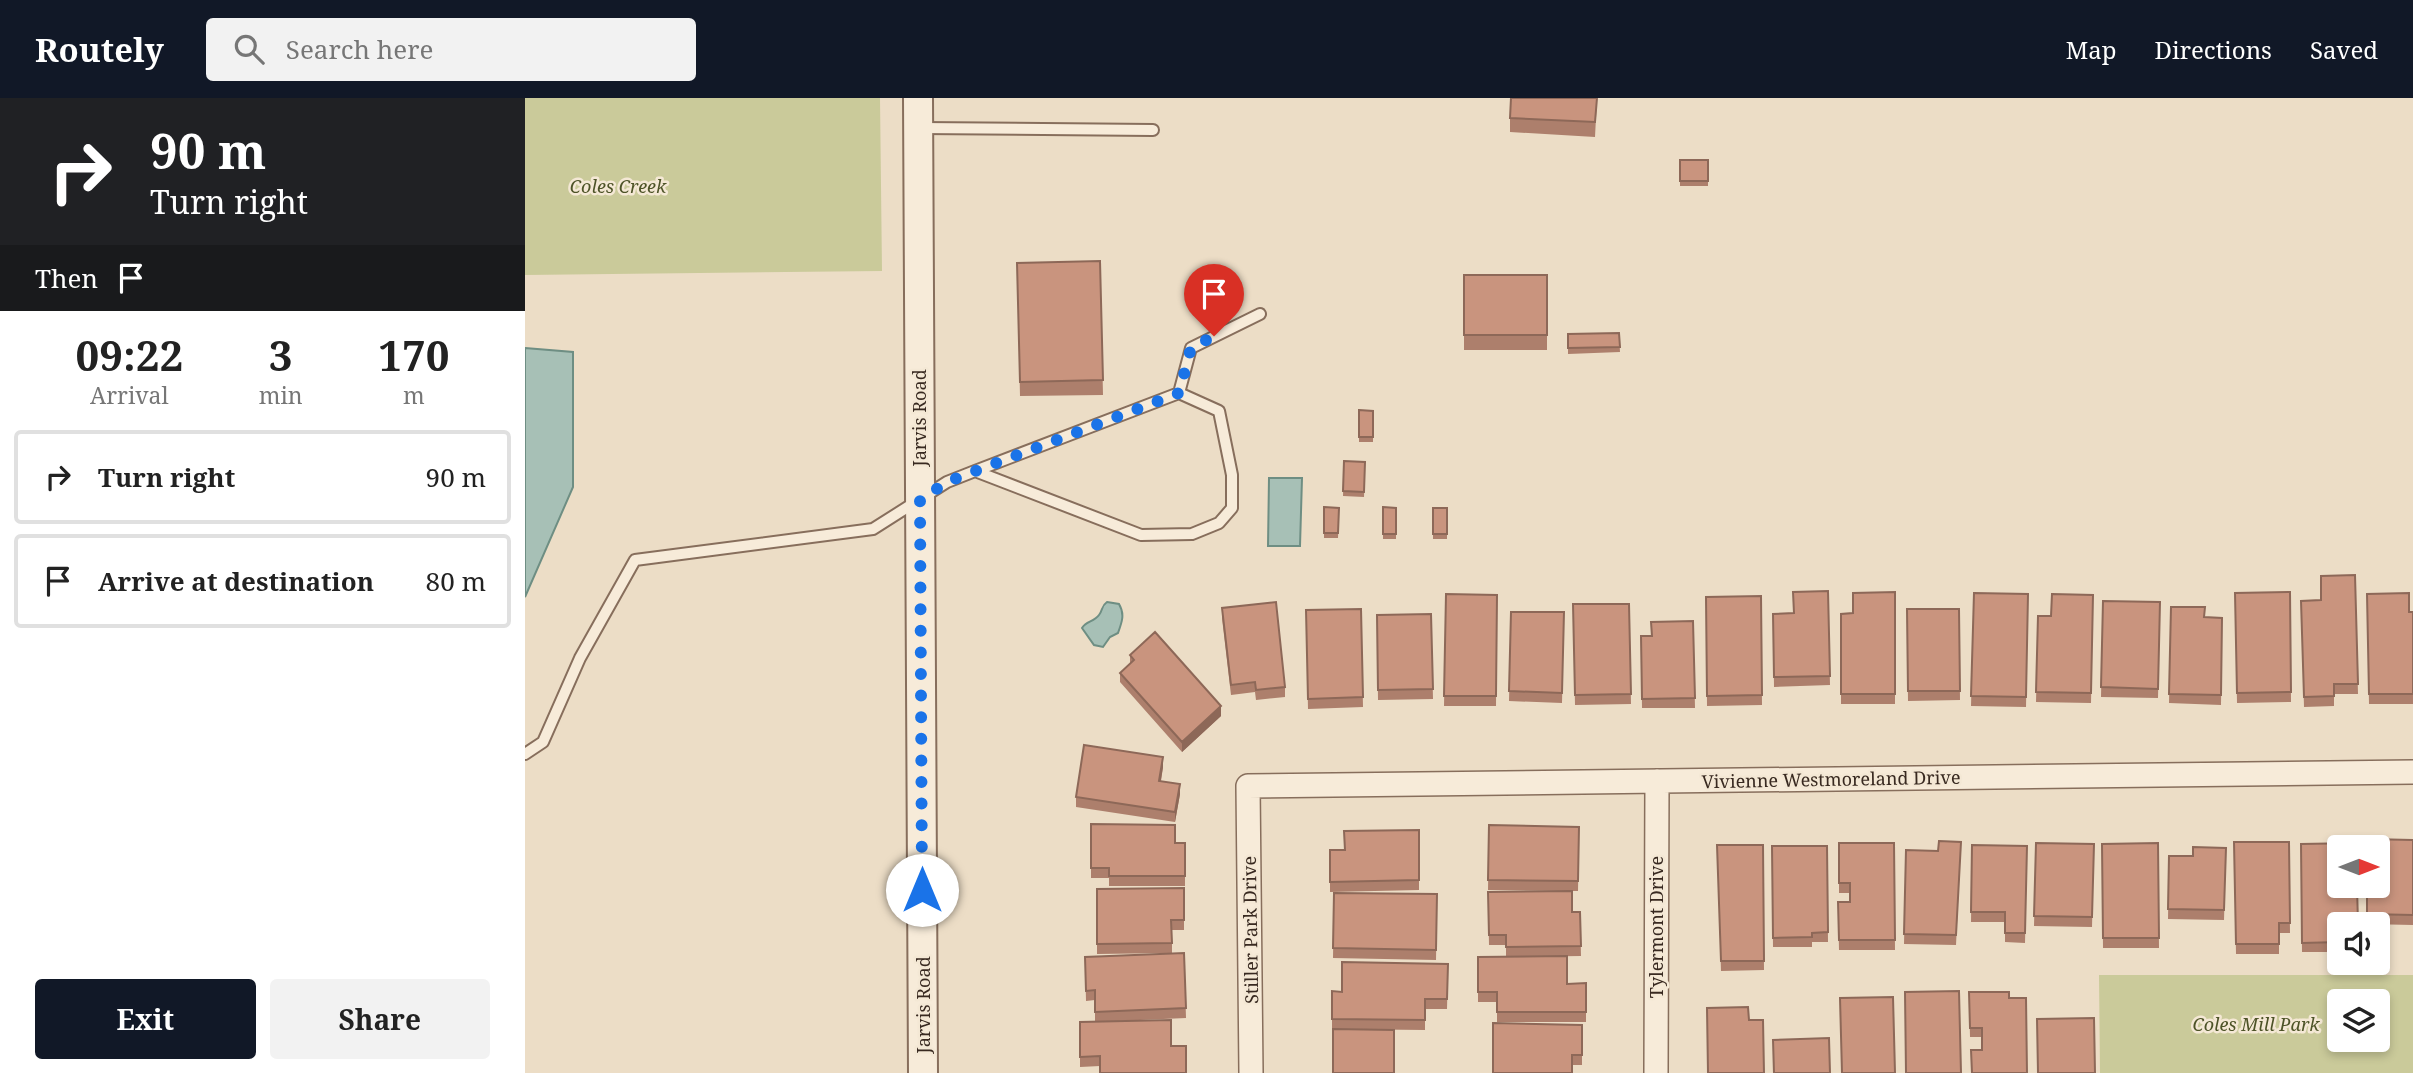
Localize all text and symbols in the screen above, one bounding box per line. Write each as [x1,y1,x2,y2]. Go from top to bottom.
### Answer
search box [206,18,696,81]
text: Routely [35,27,164,72]
icon: search [230,30,268,68]
text: Search here [286,31,433,67]
text: Map [2066,33,2117,66]
text: Directions [2155,33,2272,66]
text: Saved [2310,33,2378,66]
text: 90 m [150,117,266,183]
icon: right [35,126,126,217]
park label: Coles Creek [570,174,667,198]
text: Turn right [150,180,308,223]
icon: arrive [112,259,150,297]
text: Then [35,260,98,296]
pin [1184,264,1244,336]
icon: arrive [1195,275,1233,313]
text: 09:22 [76,326,183,383]
text: 3 [269,326,293,383]
text: 170 [378,326,449,383]
street label: Jarvis Road [907,369,931,468]
text: Arrival [90,379,169,411]
text: min [259,379,303,411]
text: m [403,379,425,411]
icon: right [39,458,77,496]
text: Turn right [98,459,235,495]
text: 90 m [426,459,486,495]
icon: arrive [39,562,77,600]
text: Arrive at destination [98,563,374,599]
text: 80 m [426,563,486,599]
street label: Vivienne Westmoreland Drive [1701,765,1961,793]
north arrow [2327,835,2391,898]
map controls [2327,835,2390,1052]
position arrow [885,853,959,927]
street label: Stiller Park Drive [1237,856,1263,1004]
street label: Tylermont Drive [1644,856,1668,998]
button: sound [2327,912,2390,975]
street label: Jarvis Road [911,956,935,1055]
button: Exit [35,979,256,1059]
button: Share [270,979,490,1059]
button: layers [2327,989,2390,1052]
park label: Coles Mill Park [2192,1012,2320,1036]

